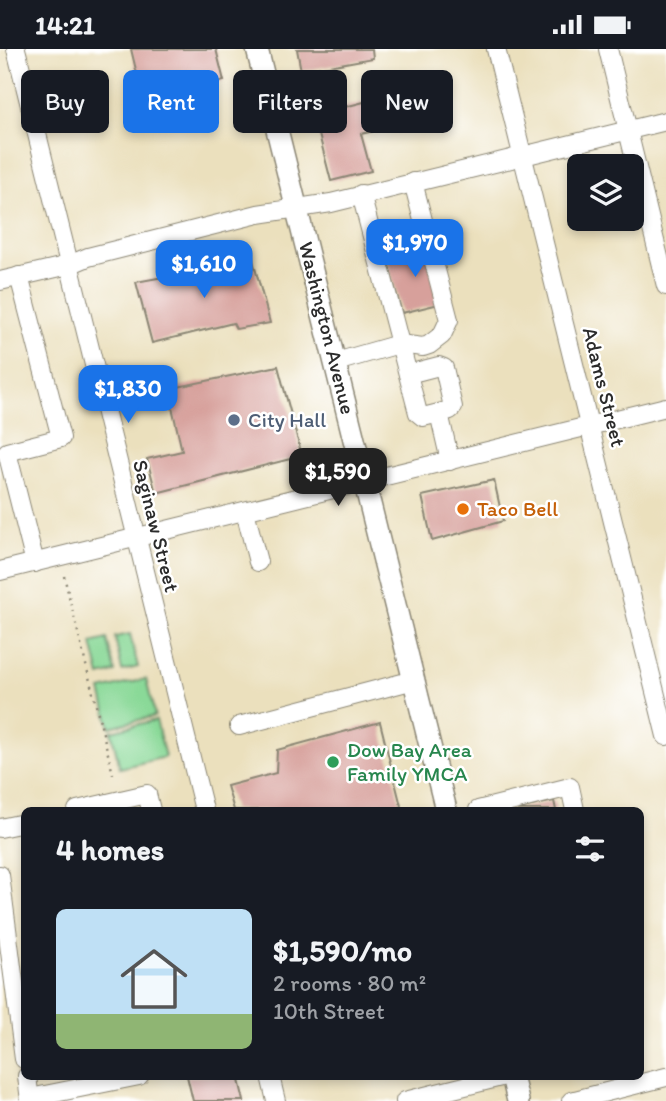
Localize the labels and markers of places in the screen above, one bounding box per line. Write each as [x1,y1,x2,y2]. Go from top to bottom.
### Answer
pin: $1,970 [358,219,472,279]
pin: $1,610 [147,240,261,300]
pin: $1,830 [71,365,185,425]
place label: City Hall [248,407,326,432]
marker: City Hall [226,412,242,428]
pin: $1,590 [281,449,395,508]
place label: Taco Bell [477,496,558,521]
marker: Taco Bell [455,501,471,517]
place label: Dow Bay Area Family YMCA [347,737,472,786]
marker: Dow Bay Area Family YMCA [325,754,341,770]

